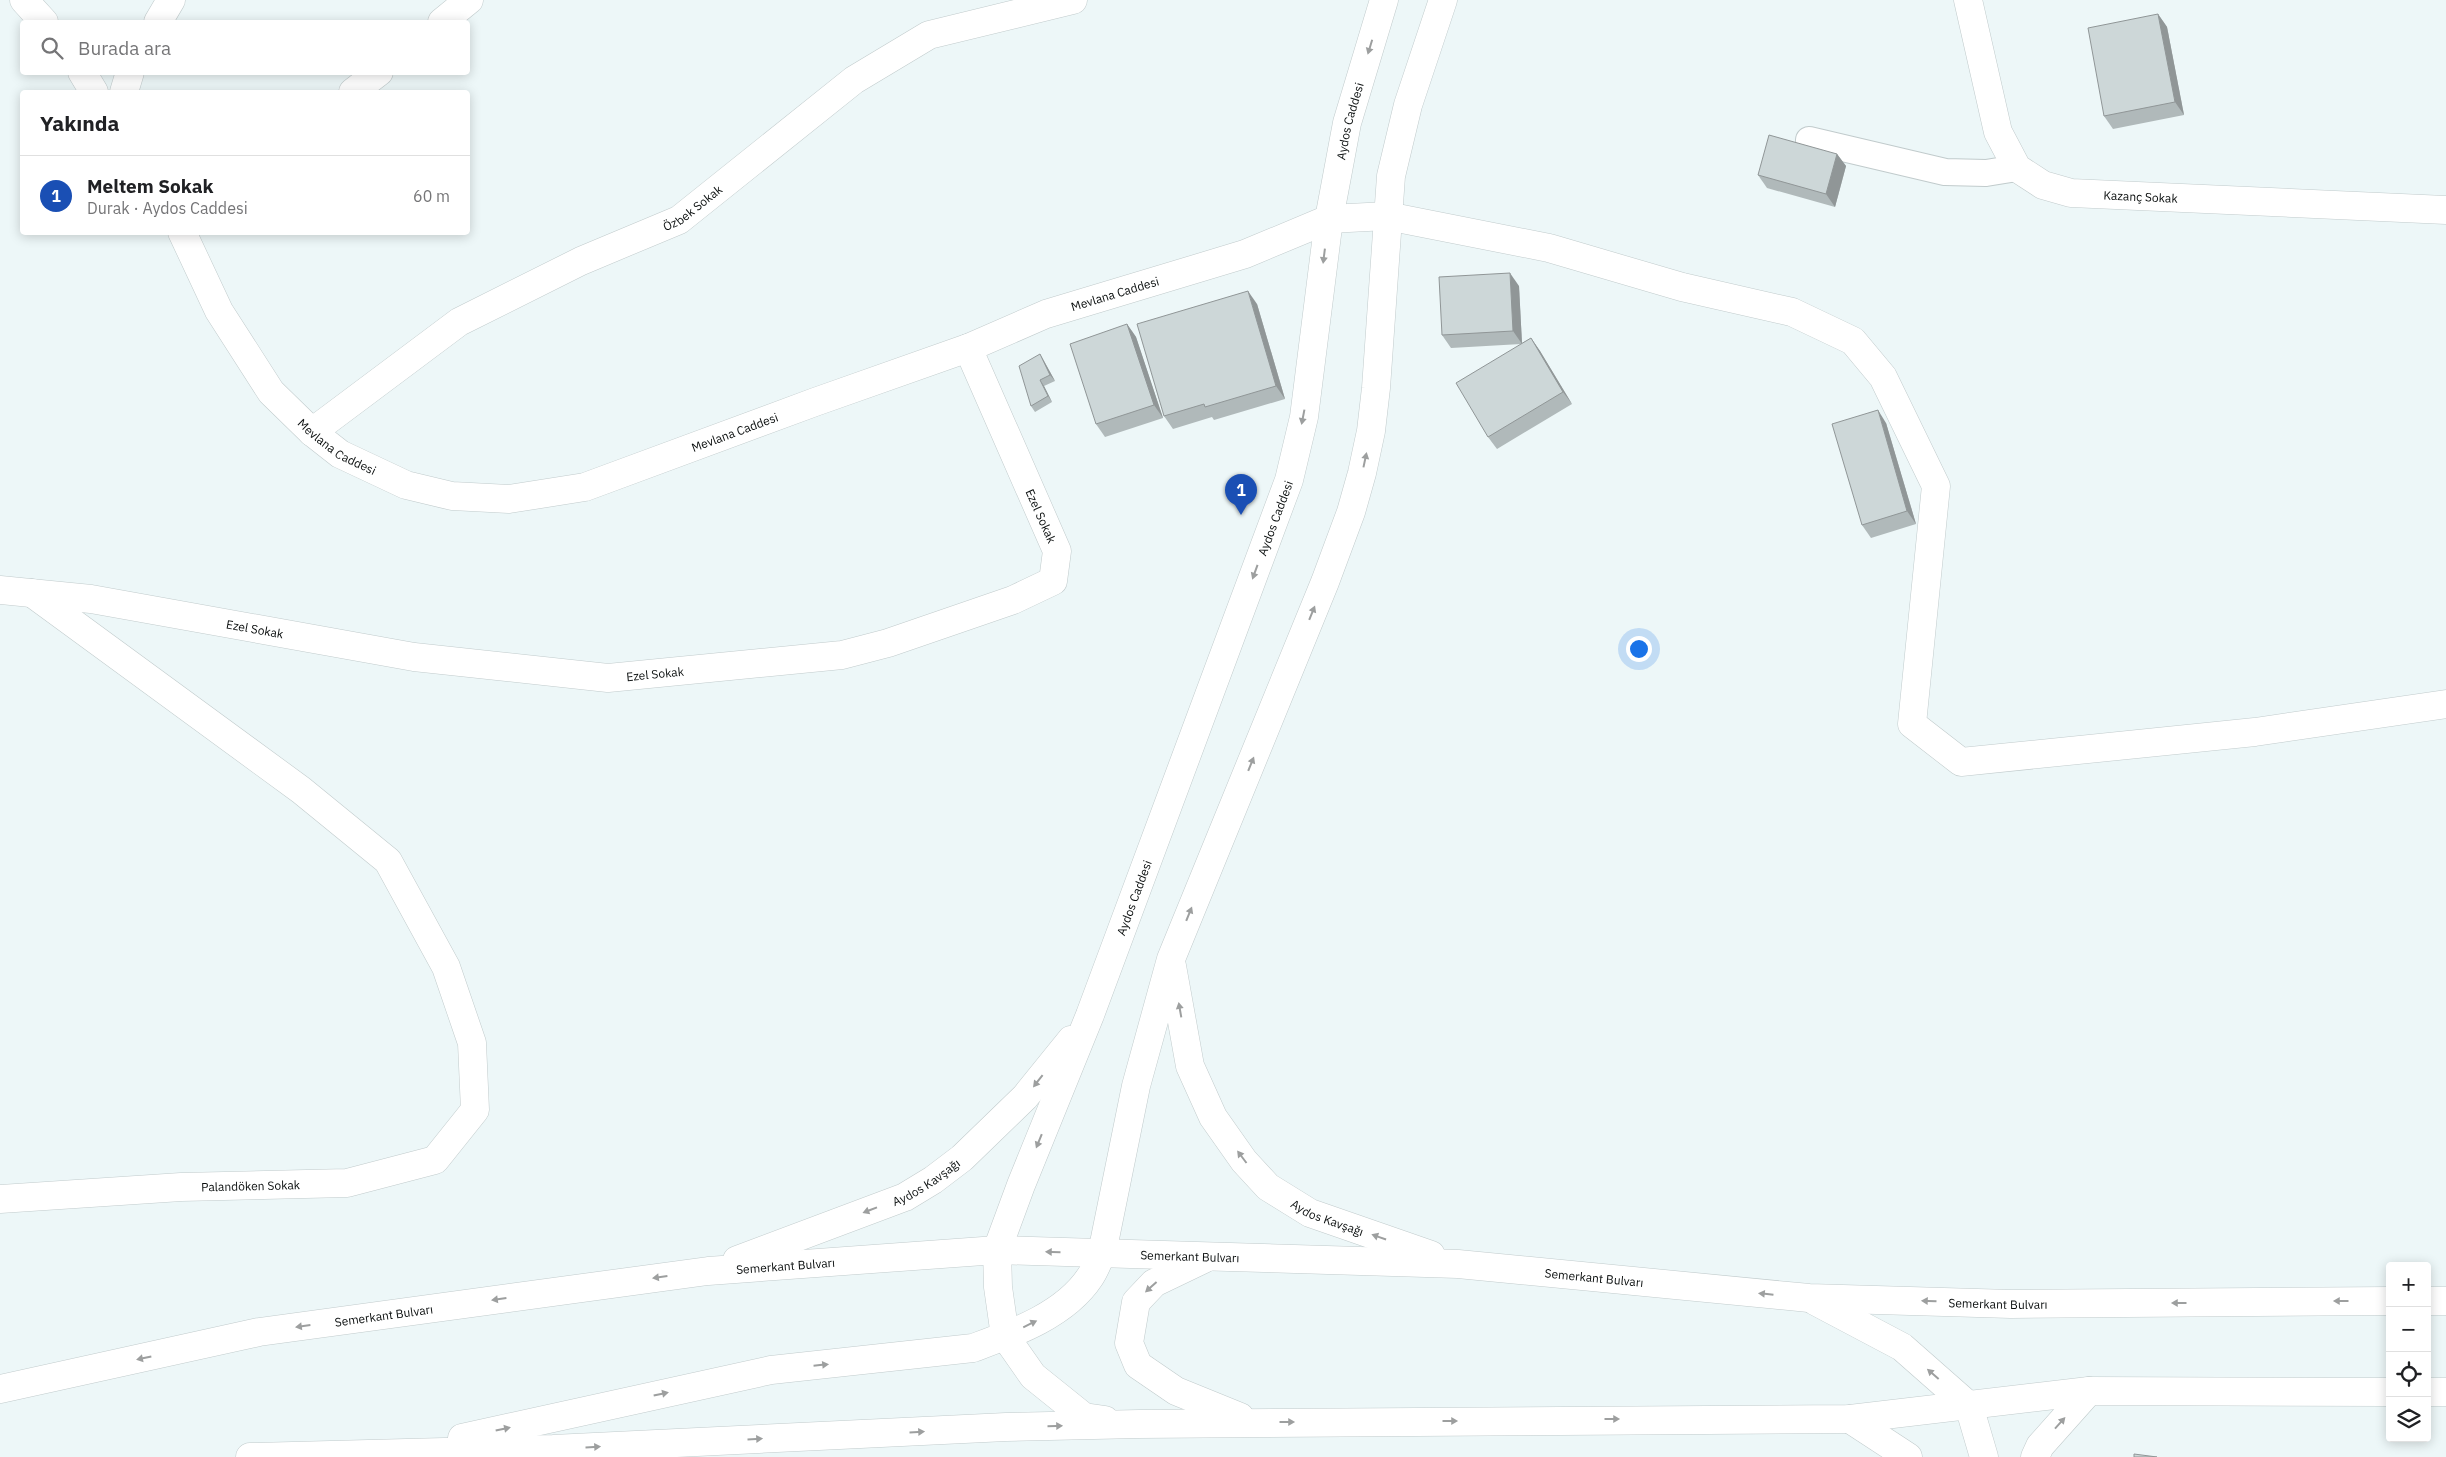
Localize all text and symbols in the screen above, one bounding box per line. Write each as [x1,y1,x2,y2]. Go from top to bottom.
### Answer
search box [20,20,470,75]
icon: search [38,34,66,62]
text: Burada ara [78,36,171,60]
one-way arrow [1366,39,1373,54]
street label: Aydos Caddesi [1333,81,1366,161]
text: Yakında [40,109,120,137]
text: Meltem Sokak [87,174,214,198]
street label: Özbek Sokak [660,181,725,233]
text: 1 [51,186,61,206]
text: 60 m [413,186,450,206]
street label: Kazanç Sokak [2103,187,2179,205]
text: Durak · Aydos Caddesi [87,198,248,218]
one-way arrow [1320,249,1328,265]
street label: Mevlana Caddesi [1069,273,1161,314]
street label: Mevlana Caddesi [689,409,780,455]
one-way arrow [1299,410,1307,425]
street label: Mevlana Caddesi [295,415,379,477]
one-way arrow [1361,452,1369,467]
pin: 1 [1225,474,1257,515]
street label: Aydos Caddesi [1254,478,1296,558]
street label: Ezel Sokak [1022,487,1060,546]
one-way arrow [1251,565,1259,580]
one-way arrow [1309,606,1317,621]
street label: Ezel Sokak [225,616,285,641]
your location [1626,636,1652,662]
street label: Ezel Sokak [625,663,685,684]
one-way arrow [1247,756,1255,771]
street label: Aydos Caddesi [1113,858,1154,937]
one-way arrow [1186,907,1194,921]
one-way arrow [1176,1001,1184,1017]
one-way arrow [1033,1074,1044,1087]
one-way arrow [1035,1134,1042,1149]
one-way arrow [1237,1150,1247,1164]
street label: Aydos Kavşağı [890,1155,963,1209]
street label: Palandöken Sokak [201,1177,301,1194]
street label: Aydos Kavşağı [1288,1196,1366,1239]
one-way arrow [862,1206,877,1214]
one-way arrow [1372,1233,1387,1240]
one-way arrow [1045,1247,1061,1255]
street label: Semerkant Bulvarı [1140,1247,1240,1265]
street label: Semerkant Bulvarı [736,1254,835,1276]
map controls [2386,1262,2431,1442]
button: + [2386,1262,2431,1307]
street label: Semerkant Bulvarı [1544,1265,1644,1289]
one-way arrow [651,1273,667,1281]
one-way arrow [1146,1281,1158,1293]
one-way arrow [1758,1290,1774,1298]
street label: Semerkant Bulvarı [1948,1295,2048,1312]
one-way arrow [490,1296,506,1304]
one-way arrow [1920,1297,1936,1305]
one-way arrow [2333,1297,2349,1305]
one-way arrow [2170,1299,2186,1307]
street label: Semerkant Bulvarı [334,1301,434,1329]
button: − [2386,1307,2431,1352]
one-way arrow [1023,1320,1037,1328]
one-way arrow [295,1322,311,1330]
button: locate [2386,1352,2431,1397]
one-way arrow [135,1354,151,1362]
one-way arrow [813,1361,829,1369]
one-way arrow [1927,1369,1939,1380]
one-way arrow [654,1390,669,1398]
button: layers [2386,1397,2431,1442]
one-way arrow [1605,1415,1621,1423]
one-way arrow [1442,1417,1458,1425]
one-way arrow [1280,1418,1296,1426]
one-way arrow [2054,1418,2066,1430]
one-way arrow [1047,1422,1063,1430]
one-way arrow [495,1425,510,1433]
one-way arrow [910,1427,926,1435]
one-way arrow [747,1435,763,1443]
one-way arrow [585,1442,601,1450]

